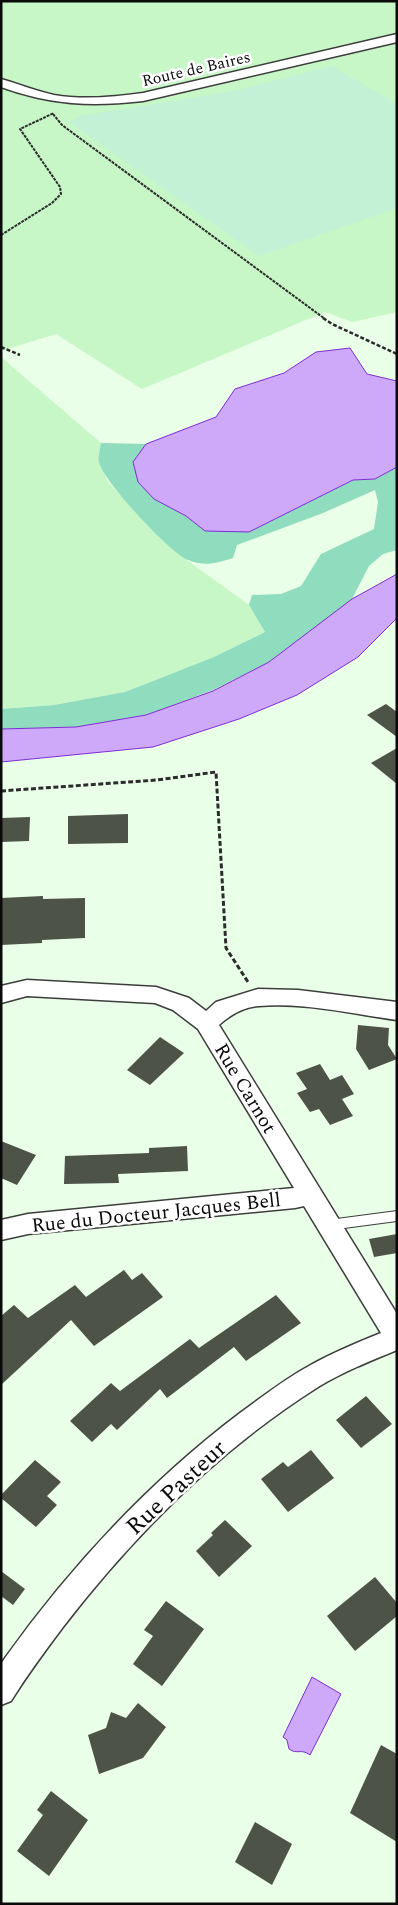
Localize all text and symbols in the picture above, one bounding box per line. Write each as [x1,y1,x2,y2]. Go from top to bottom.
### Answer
street label: Route de Baires [140,45,253,93]
street label: Rue Carnot [206,1038,284,1139]
street label: Rue du Docteur Jacques Bell [30,1185,282,1241]
street label: Rue Pasteur [118,1431,235,1544]

